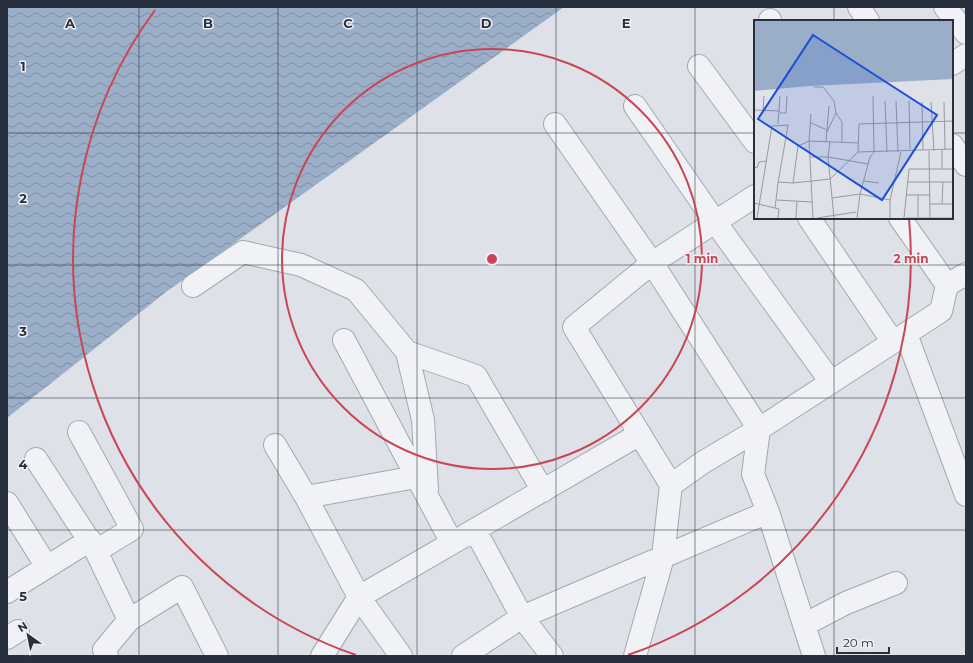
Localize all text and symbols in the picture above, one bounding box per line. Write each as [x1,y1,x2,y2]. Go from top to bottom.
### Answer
text: A [64,15,76,31]
text: B [203,15,213,31]
text: C [343,15,353,31]
text: D [481,15,492,31]
text: E [622,15,631,31]
inset map [754,20,953,219]
text: 1 [20,58,26,74]
text: 2 [19,190,27,206]
text: 1 min [686,251,718,266]
text: 2 min [894,251,928,266]
centre of rings [485,252,499,266]
text: 3 [18,323,27,339]
text: 4 [19,456,28,472]
text: 5 [19,588,27,604]
north arrow [8,615,48,655]
text: N [15,618,30,635]
scale bar [837,629,889,655]
text: 20 m [843,635,874,650]

